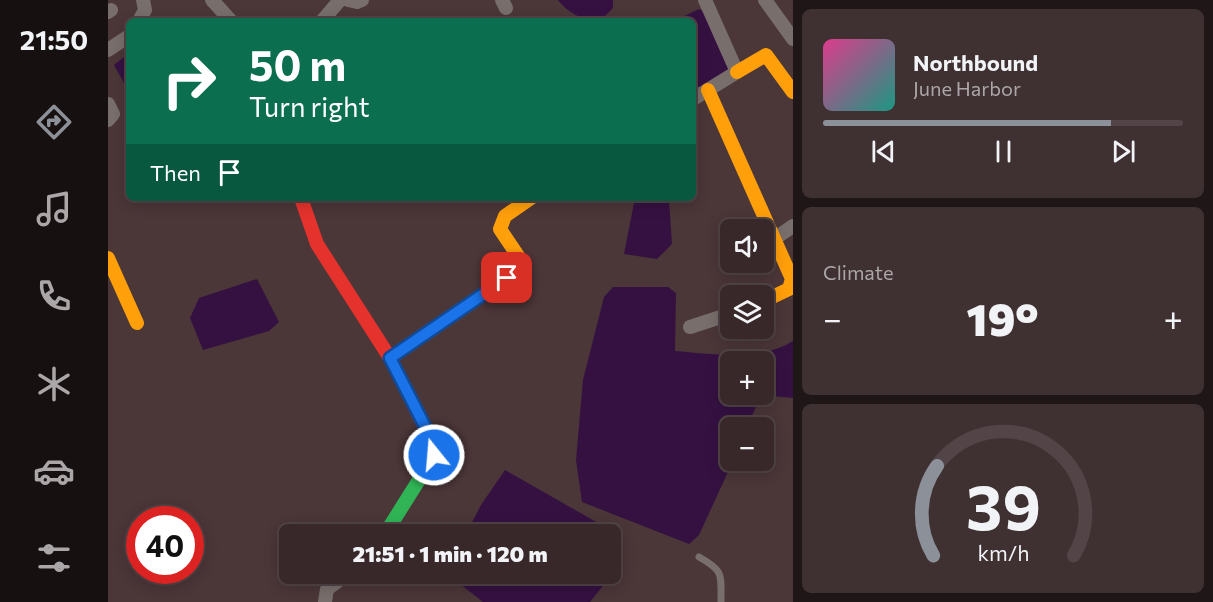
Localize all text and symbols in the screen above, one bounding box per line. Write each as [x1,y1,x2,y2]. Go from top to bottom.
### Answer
text: 21:50 [20,23,88,56]
text: 50 m [249,38,346,90]
icon: right [150,42,228,120]
text: Northbound [913,49,1038,76]
text: June Harbor [913,76,1021,100]
text: Turn right [249,90,369,123]
icon: directions [33,101,75,143]
icon: previous [867,135,900,168]
icon: pause [987,135,1020,168]
icon: next [1107,135,1140,168]
icon: arrive [213,156,246,189]
text: Then [150,159,201,186]
icon: music [33,188,75,230]
map controls [720,219,774,471]
button: sound [720,219,774,273]
pin [481,252,532,303]
text: Climate [823,260,893,284]
icon: arrive [490,261,523,294]
icon: phone [33,275,75,317]
button: layers [720,285,774,339]
text: 19° [967,290,1039,345]
text: − [823,297,842,338]
text: + [1164,297,1183,338]
button: + [720,351,774,405]
icon: climate [33,363,75,405]
button: − [720,417,774,471]
position arrow [402,423,466,487]
icon: car [33,450,75,492]
text: 39 [966,467,1040,543]
speed limit sign: 40 [126,506,204,584]
icon: filters [33,537,75,579]
text: km/h [977,539,1029,565]
text: 21:51 · 1 min · 120 m [352,540,548,567]

